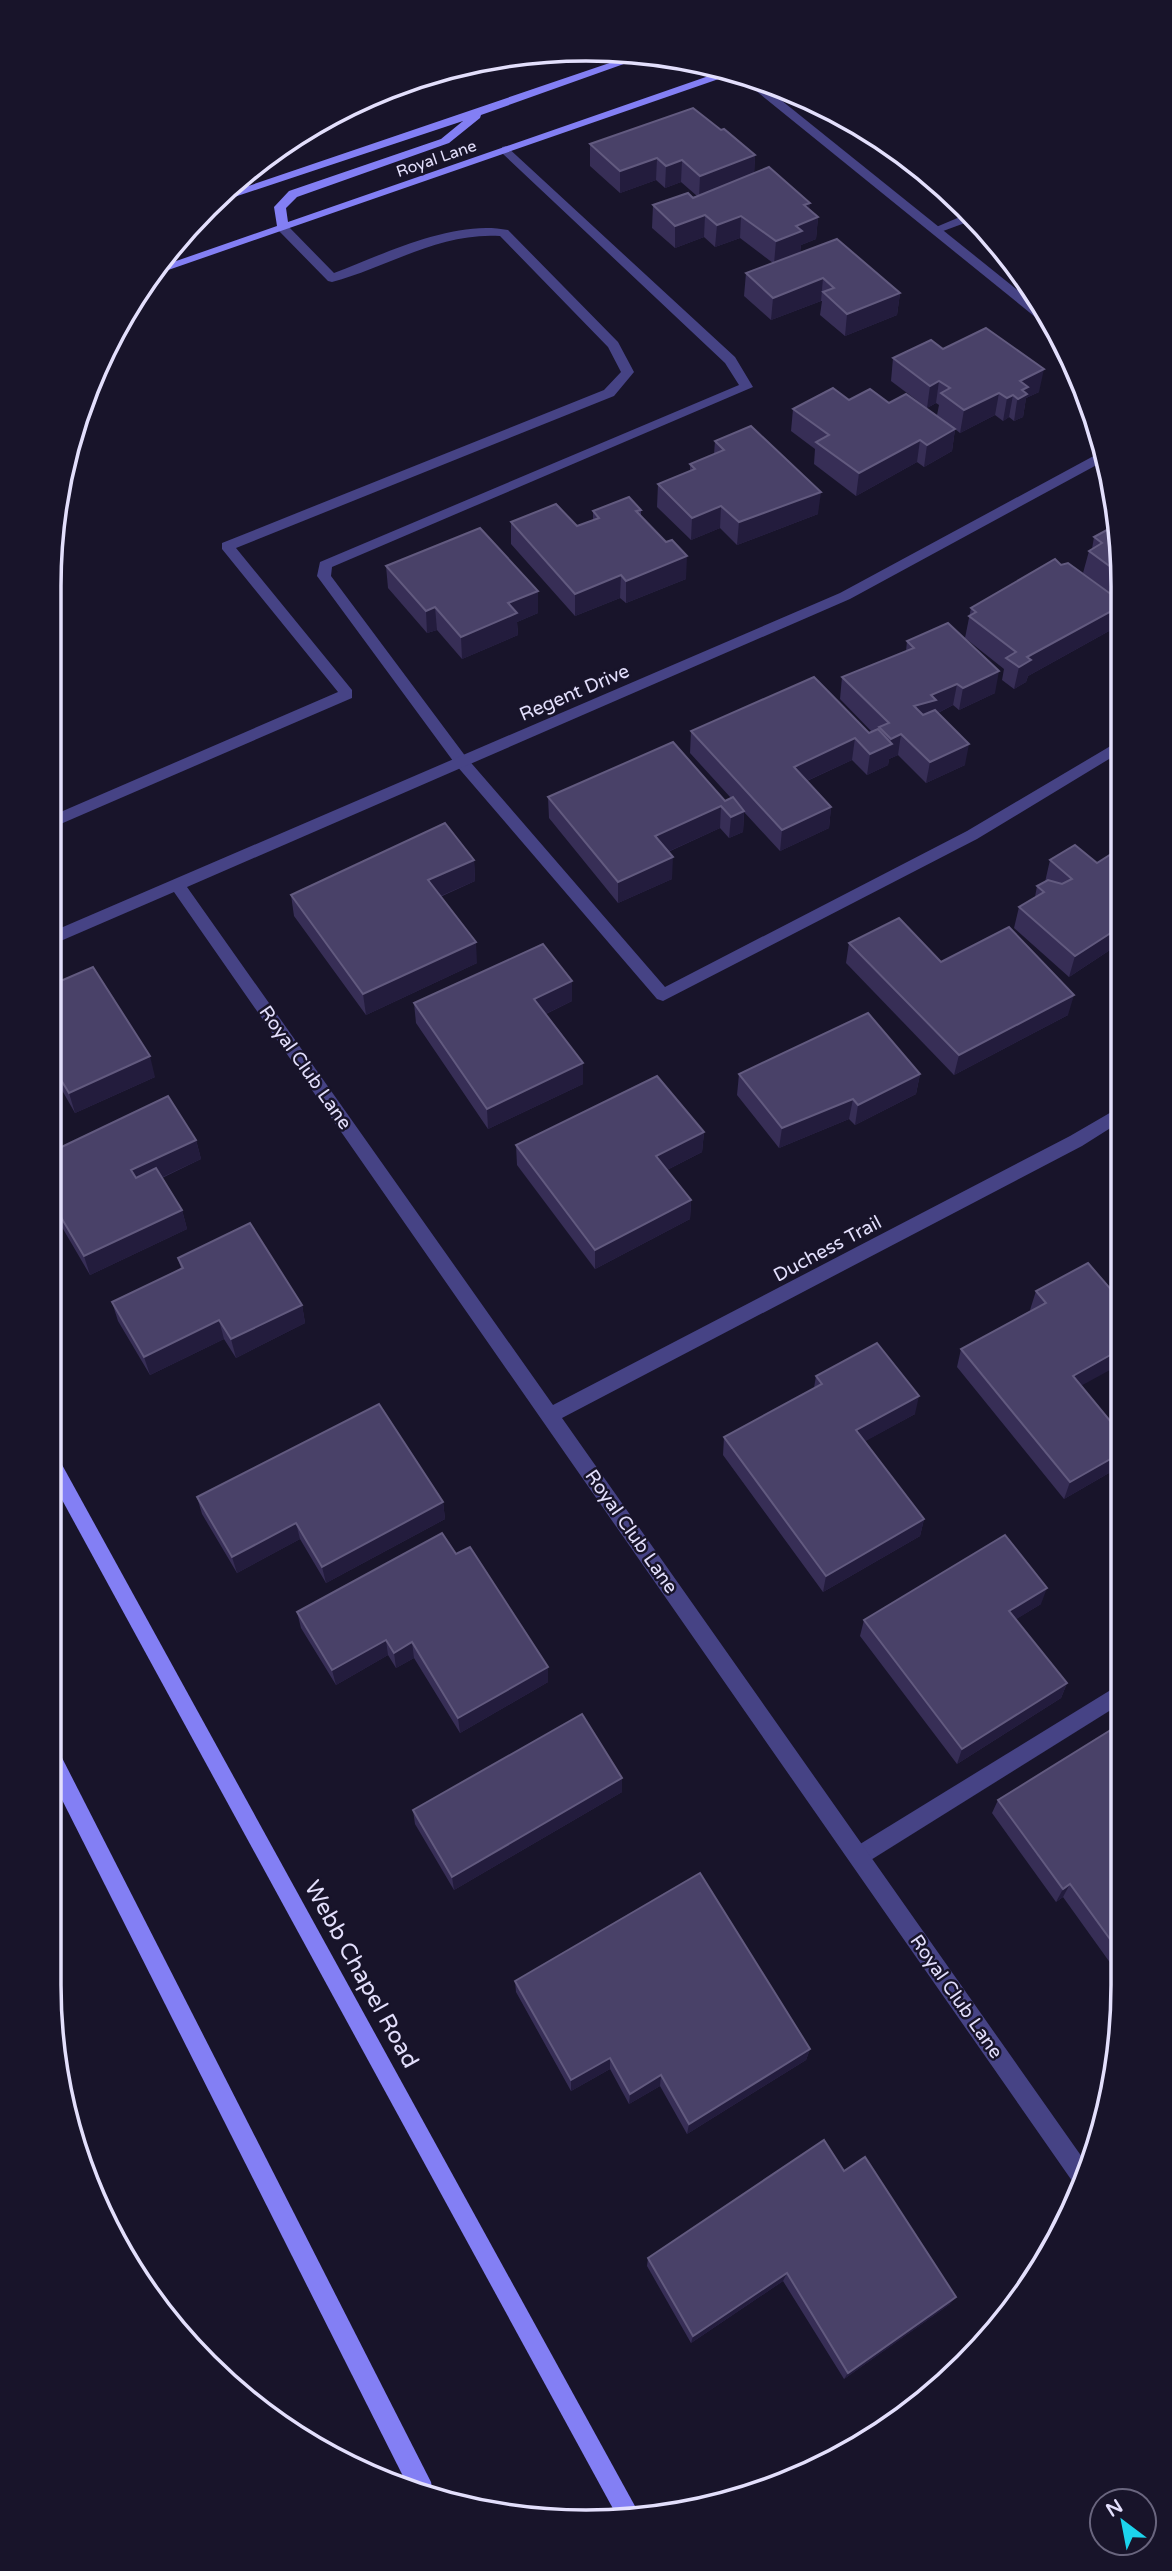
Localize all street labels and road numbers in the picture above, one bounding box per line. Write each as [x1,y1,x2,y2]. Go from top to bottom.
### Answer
street label: Royal Lane [394,136,479,182]
street label: Regent Drive [516,660,633,726]
street label: Royal Club Lane [254,1002,356,1134]
street label: Duchess Trail [770,1211,885,1287]
street label: Royal Club Lane [580,1466,682,1598]
street label: Webb Chapel Road [298,1876,424,2073]
street label: Royal Club Lane [905,1931,1007,2063]

